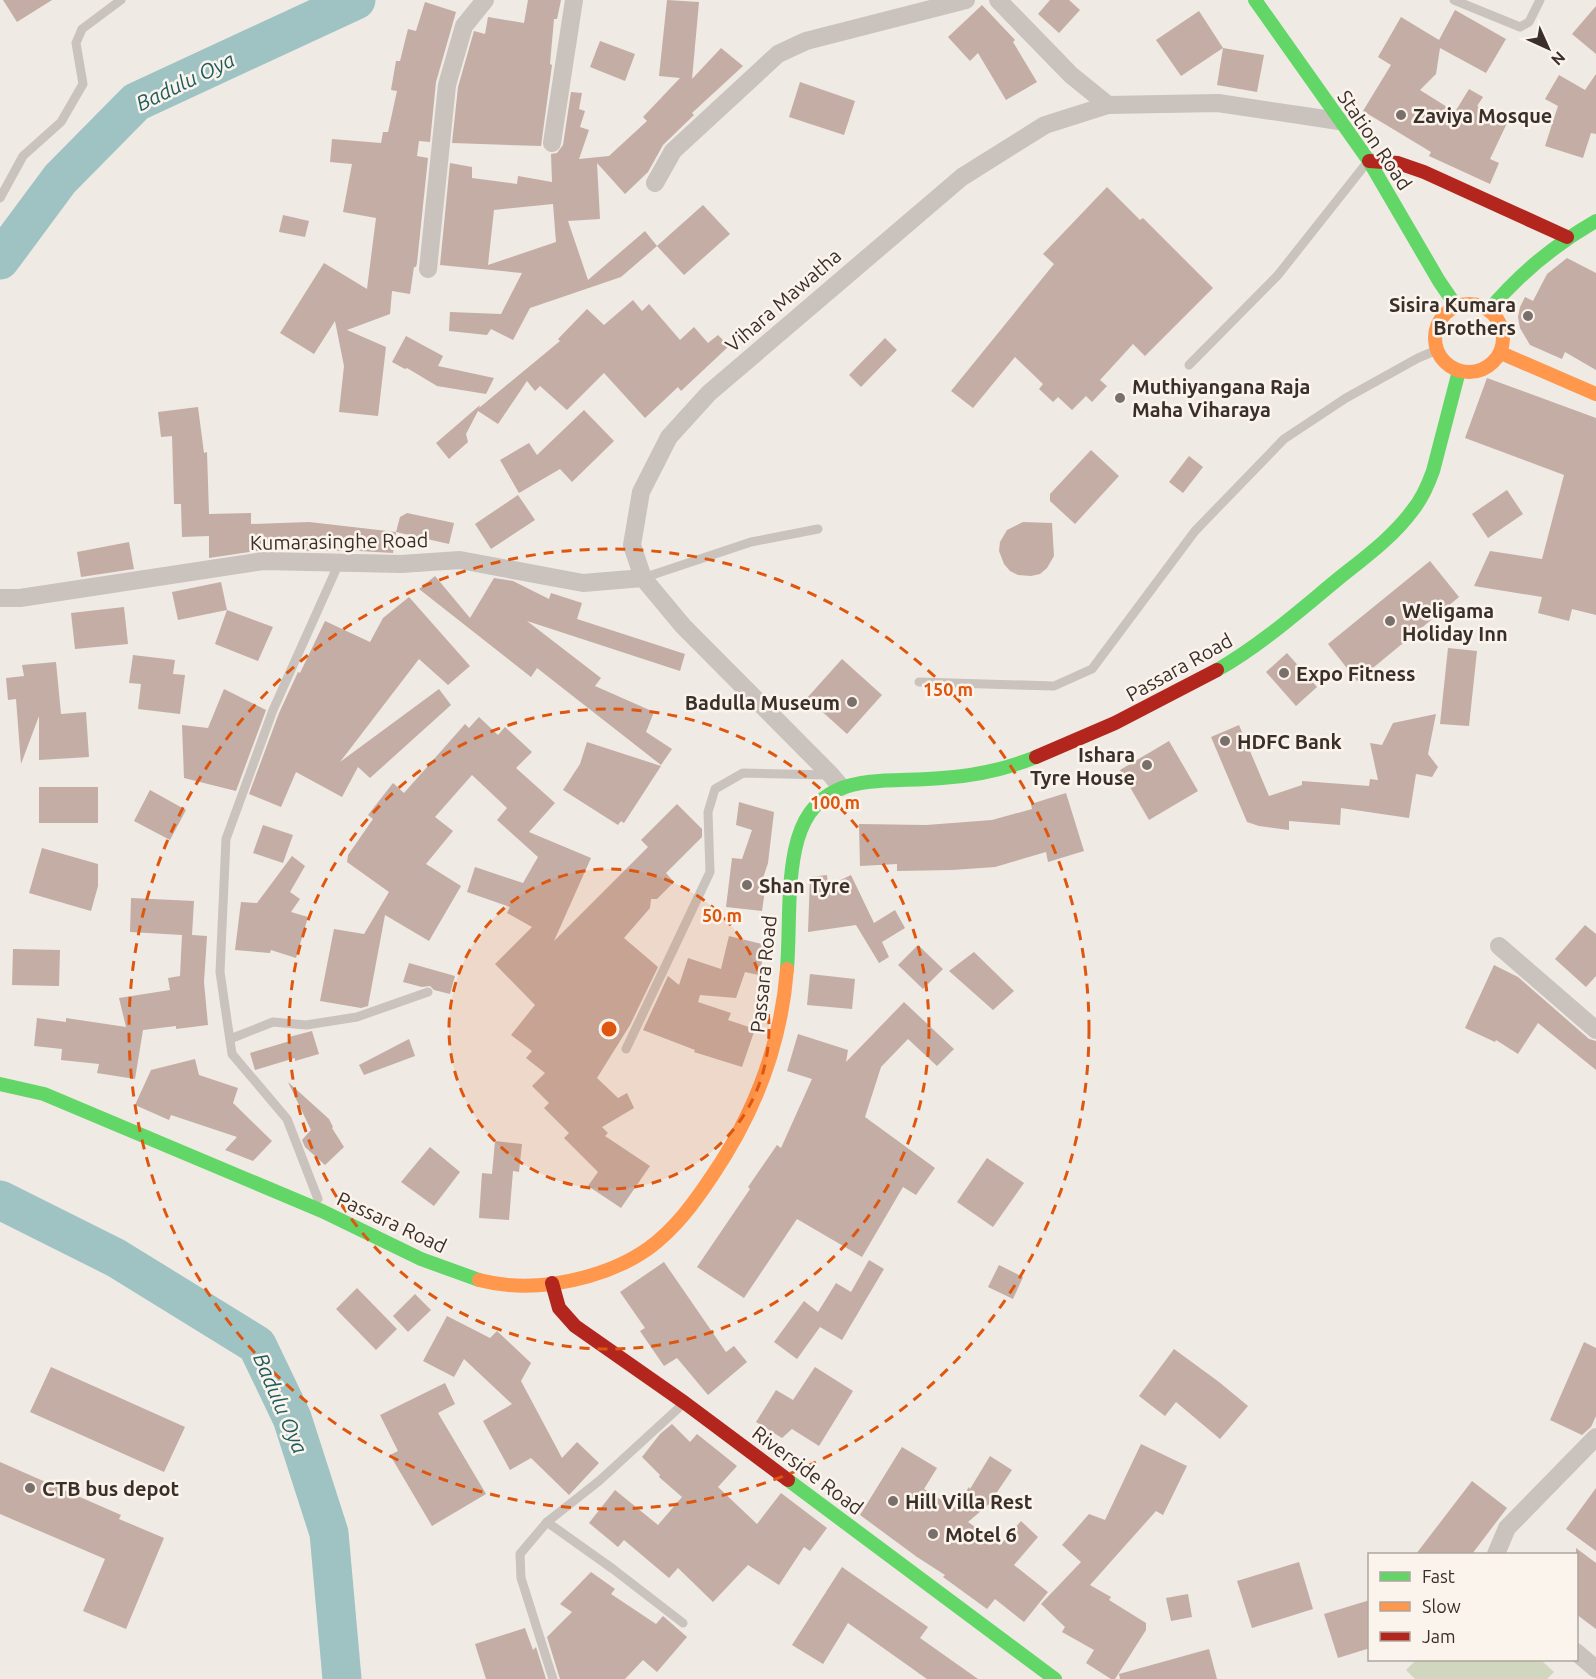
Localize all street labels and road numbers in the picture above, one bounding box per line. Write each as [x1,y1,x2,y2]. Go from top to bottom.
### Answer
street label: Station Road [1333,86,1417,194]
street label: Vihara Mawatha [721,244,845,356]
street label: Kumarasinghe Road [250,528,428,554]
street label: Passara Road [1122,628,1236,706]
street label: Passara Road [745,914,781,1034]
street label: Passara Road [334,1187,450,1257]
street label: Riverside Road [748,1421,868,1519]

